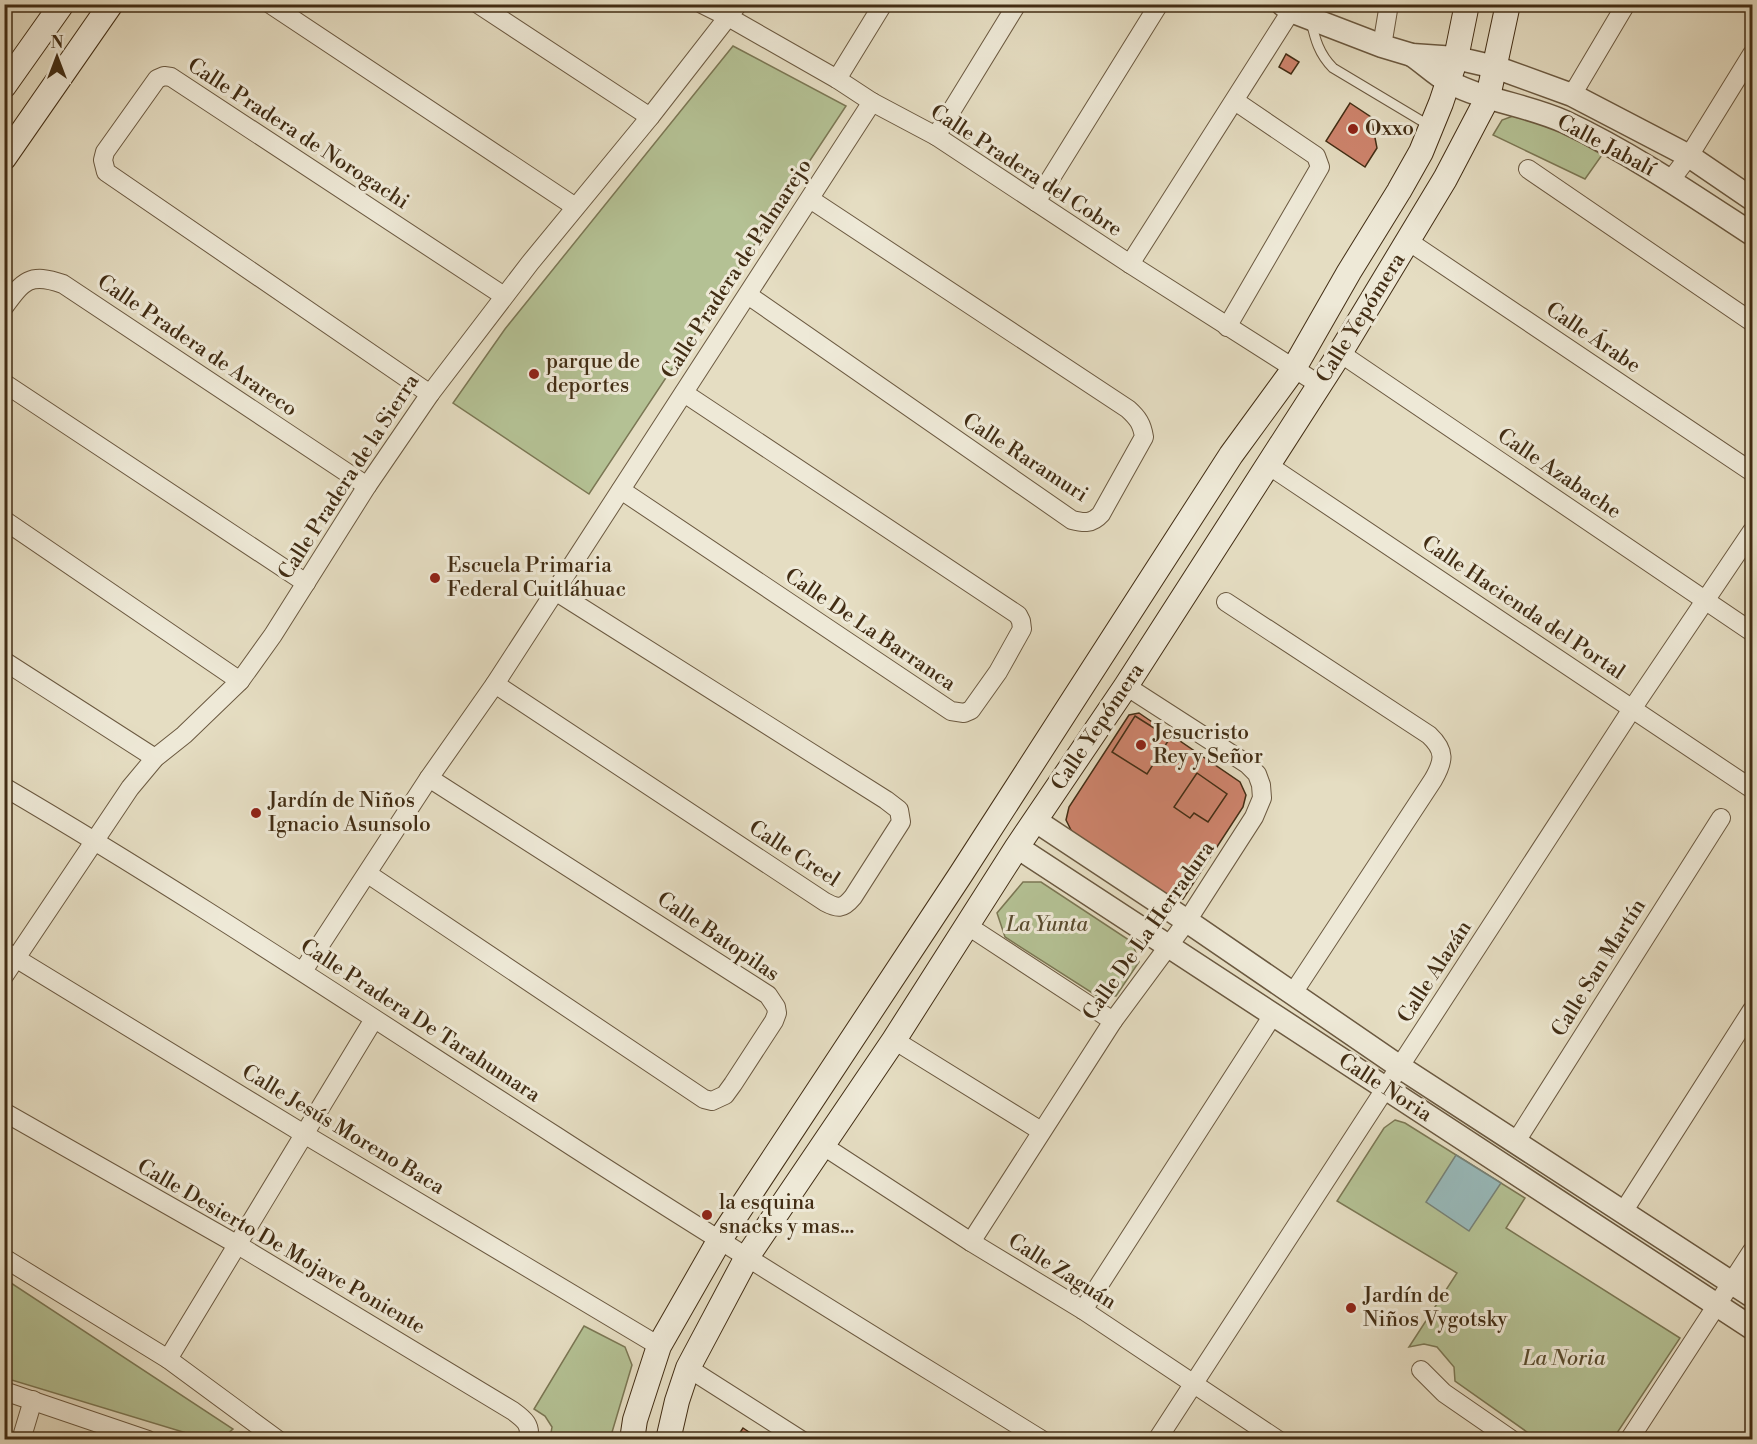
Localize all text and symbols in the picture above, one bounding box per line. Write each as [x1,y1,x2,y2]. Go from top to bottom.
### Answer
north arrow [27,27,87,87]
text: N [51,33,64,53]
street label: Calle Pradera de Norogachi [182,53,414,215]
street label: Calle Pradera del Cobre [925,99,1127,243]
street label: Calle Jabalí [1552,109,1661,183]
place label: Oxxo [1365,116,1414,142]
marker: Oxxo [1346,122,1360,136]
street label: Calle Pradera de Palmarejo [656,154,818,384]
street label: Calle Yepómera [1311,248,1411,388]
street label: Calle Pradera de Arareco [92,269,302,423]
street label: Calle Árabe [1541,295,1647,379]
place label: parque de deportes [546,349,640,399]
marker: parque de deportes [527,367,541,381]
street label: Calle Pradera de la Sierra [273,369,425,585]
street label: Calle Raramuri [957,408,1093,508]
street label: Calle Azabache [1492,423,1626,525]
street label: Calle Hacienda del Portal [1416,530,1630,686]
place label: Escuela Primaria Federal Cuitláhuac [447,553,626,603]
street label: Calle De La Barranca [780,563,961,697]
marker: Escuela Primaria Federal Cuitláhuac [428,571,442,585]
street label: Calle Yepómera [1046,658,1150,796]
place label: Jesucristo Rey y Señor [1152,720,1263,770]
marker: Jesucristo Rey y Señor [1134,738,1148,752]
place label: Jardín de Niños Ignacio Asunsolo [267,788,431,838]
marker: Jardín de Niños Ignacio Asunsolo [249,806,263,820]
street label: Calle Creel [744,815,844,893]
street label: Calle De La Herradura [1077,836,1221,1026]
street label: Calle Batopilas [652,887,784,987]
street label: Calle San Martín [1546,894,1652,1042]
park label: La Yunta [1005,912,1088,938]
street label: Calle Alazán [1392,916,1478,1028]
street label: Calle Pradera De Tarahumara [295,934,545,1109]
street label: Calle Noria [1333,1048,1437,1128]
street label: Calle Jesús Moreno Baca [237,1059,449,1201]
street label: Calle Desierto De Mojave Poniente [132,1154,430,1340]
place label: la esquina snacks y mas... [719,1190,854,1240]
marker: la esquina snacks y mas... [700,1208,714,1222]
street label: Calle Zaguán [1003,1228,1121,1316]
place label: Jardín de Niños Vygotsky [1362,1283,1508,1333]
marker: Jardín de Niños Vygotsky [1344,1301,1358,1315]
park label: La Noria [1522,1346,1606,1372]

